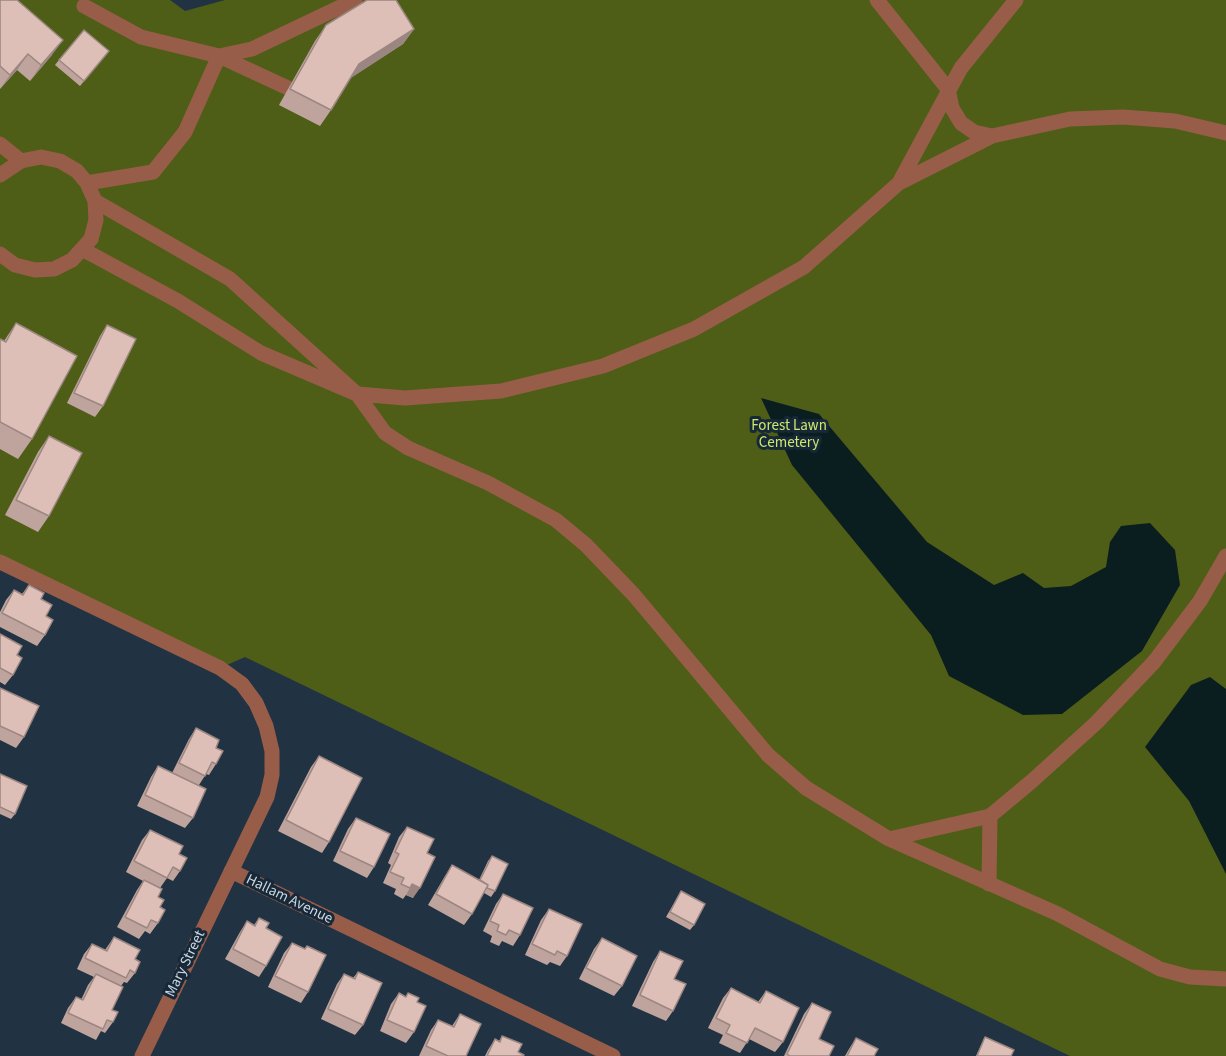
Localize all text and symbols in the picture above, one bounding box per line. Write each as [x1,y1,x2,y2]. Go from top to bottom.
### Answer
park label: Forest Lawn Cemetery [751,418,827,453]
street label: Hallam Avenue [243,871,335,929]
street label: Mary Street [162,928,210,1000]

